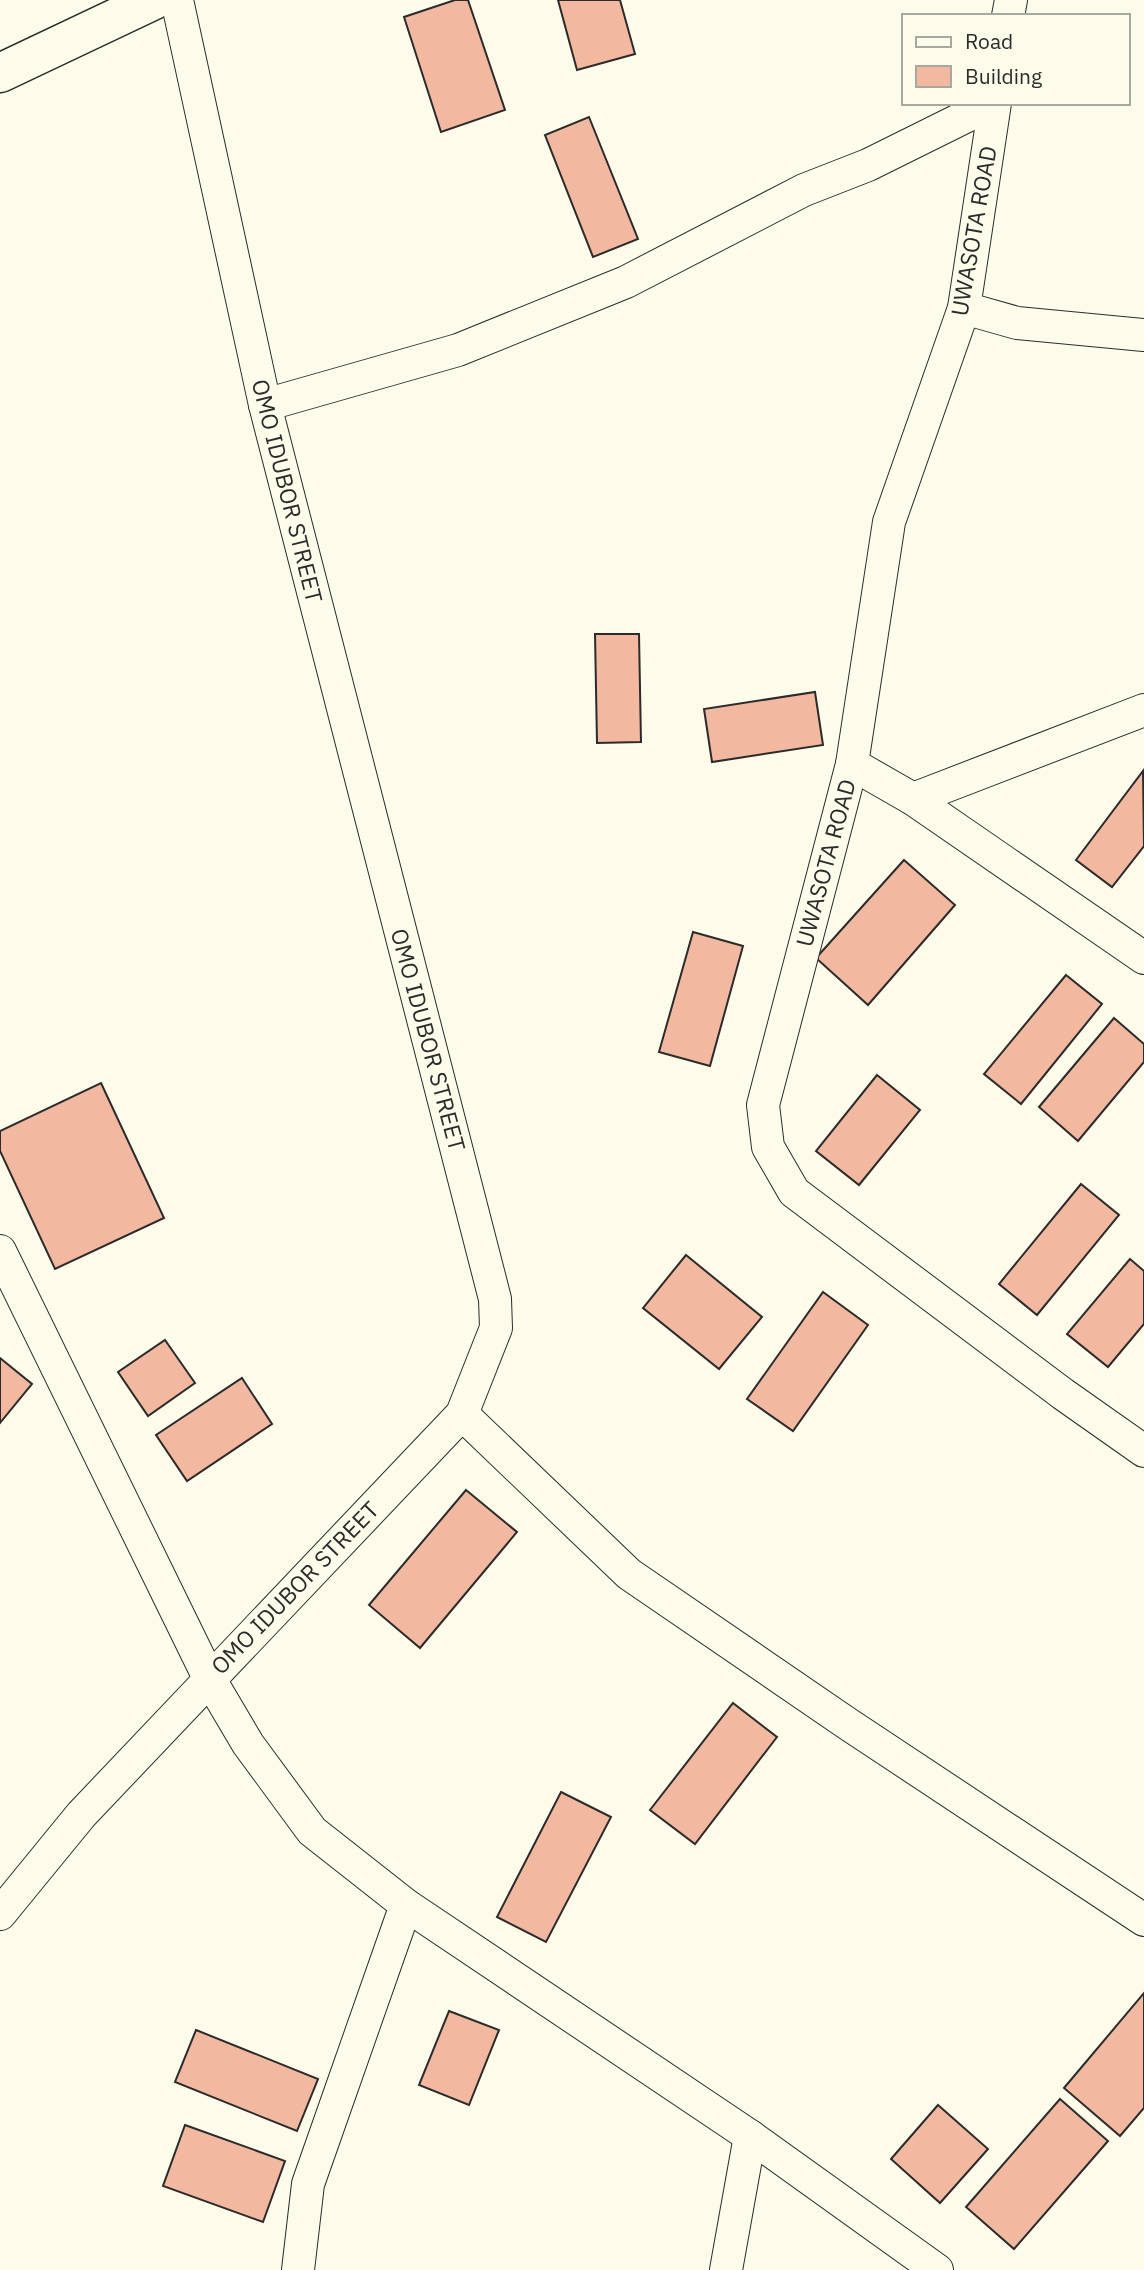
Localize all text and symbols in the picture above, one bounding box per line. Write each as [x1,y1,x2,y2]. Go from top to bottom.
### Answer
legend [902,14,1130,105]
text: Road [965,27,1013,55]
text: Building [965,62,1042,90]
street label: UWASOTA ROAD [943,143,1003,318]
street label: OMO IDUBOR STREET [246,376,330,606]
street label: UWASOTA ROAD [788,776,862,950]
street label: OMO IDUBOR STREET [385,925,473,1154]
street label: OMO IDUBOR STREET [204,1494,385,1680]

